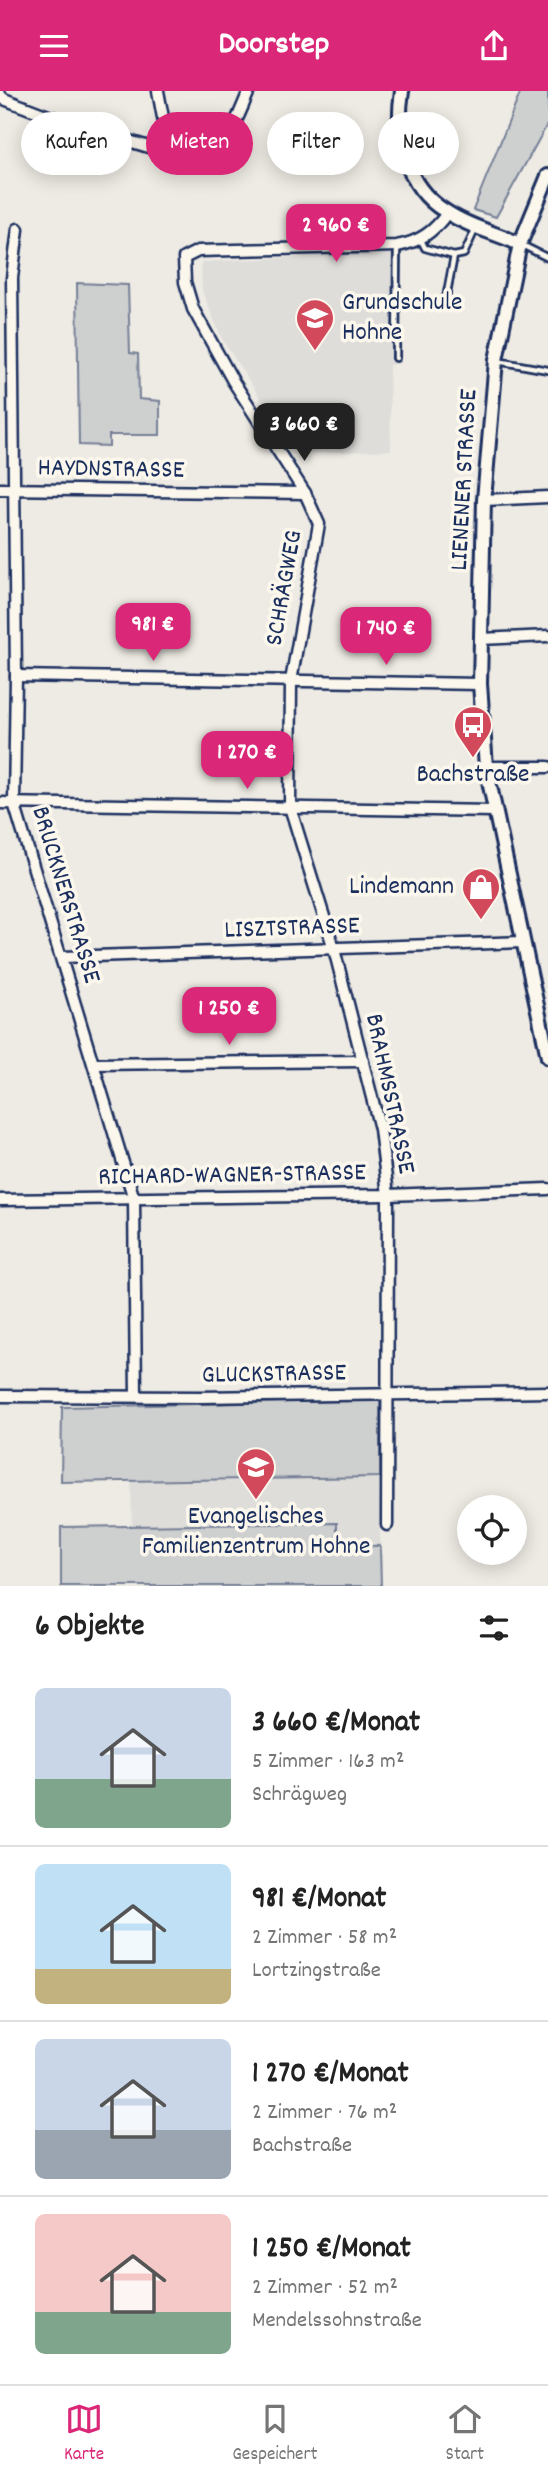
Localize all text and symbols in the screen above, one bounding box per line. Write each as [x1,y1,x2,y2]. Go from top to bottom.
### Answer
text: Doorstep [219,23,329,69]
icon: menu [35,27,73,65]
icon: share [475,27,513,65]
chip: Kaufen [21,112,132,175]
chip: Mieten [146,112,253,175]
chip: Filter [267,112,364,175]
chip: Neu [378,112,459,175]
pin: 2 960 € [271,205,401,264]
text: 2 960 € [302,210,370,243]
place label: Grundschule Hohne [342,285,462,352]
school or university icon: Grundschule Hohne [294,297,336,352]
street label: LIENENER STRASSE [442,388,488,572]
pin: 3 660 € [239,403,369,463]
text: 3 660 € [270,409,338,442]
street label: HAYDNSTRASSE [37,450,185,490]
street label: SCHRÄGWEG [257,527,313,649]
pin: 981 € [104,603,202,663]
pin: 1 740 € [321,607,451,667]
text: 981 € [132,609,174,642]
text: 1 740 € [356,613,416,646]
bus stop icon: Bachstraße [452,704,494,759]
pin: 1 270 € [182,731,312,791]
text: 1 270 € [217,737,277,770]
place label: Bachstraße [416,757,530,794]
street label: BRUCKNERSTRASSE [21,802,110,988]
shop icon: Lindemann [460,866,502,921]
place label: Lindemann [349,869,454,906]
street label: LISZTSTRASSE [224,908,361,950]
pin: 1 250 € [164,988,294,1047]
text: 1 250 € [198,993,260,1026]
street label: BRAHMSSTRASSE [354,1011,424,1178]
street label: RICHARD-WAGNER-STRASSE [98,1155,366,1197]
street label: GLUCKSTRASSE [201,1355,347,1395]
school or university icon: Evangelisches Familienzentrum Hohne [235,1446,277,1501]
map controls [457,1495,527,1565]
button: locate [457,1495,527,1565]
place label: Evangelisches Familienzentrum Hohne [142,1499,370,1566]
text: 6 Objekte [35,1607,144,1650]
icon: filters [475,1609,513,1647]
text: 3 660 €/Monat [252,1703,420,1746]
icon: home [91,1716,175,1800]
text: 5 Zimmer · 163 m² [252,1746,404,1779]
text: Schrägweg [252,1779,347,1812]
text: 981 €/Monat [252,1879,386,1922]
icon: home [91,1892,175,1976]
text: 2 Zimmer · 58 m² [252,1922,397,1955]
text: Lortzingstraße [252,1955,381,1988]
text: 1 270 €/Monat [252,2054,408,2097]
icon: home [91,2067,175,2151]
text: 2 Zimmer · 76 m² [252,2097,397,2130]
text: Bachstraße [252,2130,352,2163]
text: 1 250 €/Monat [252,2229,411,2272]
icon: home [91,2242,175,2326]
text: 2 Zimmer · 52 m² [252,2272,398,2305]
text: Mendelssohnstraße [252,2305,422,2338]
tab: Karte [64,2400,104,2469]
tab: Gespeichert [232,2400,318,2469]
tab: Start [446,2400,484,2469]

